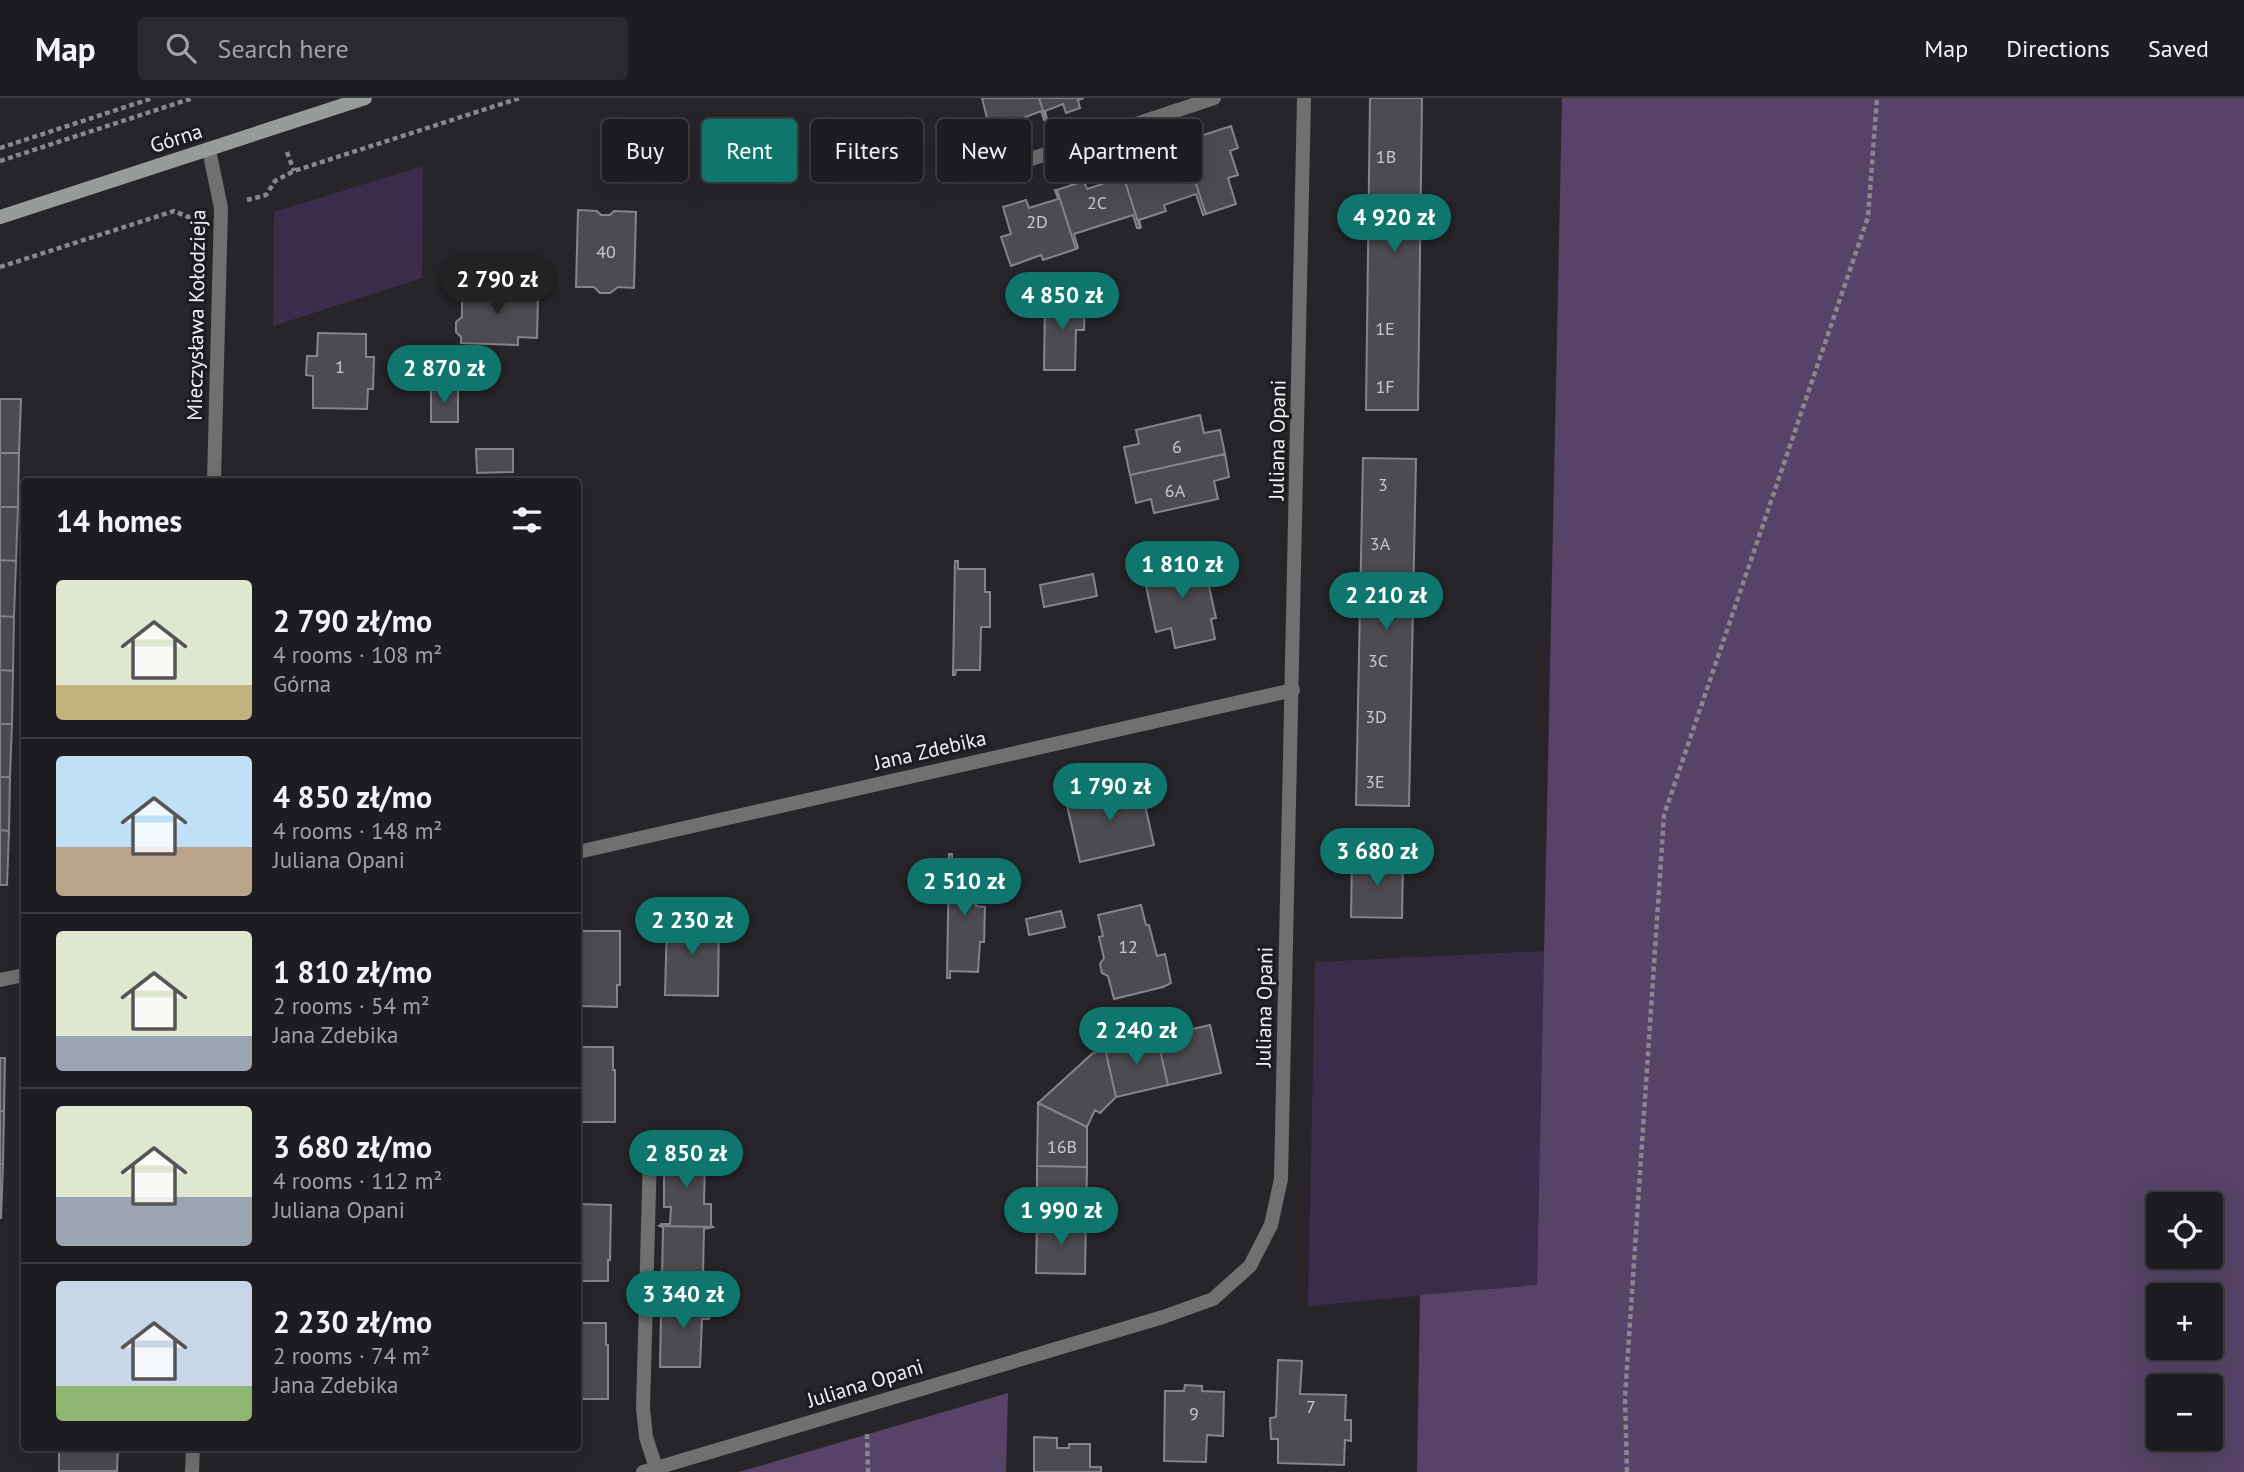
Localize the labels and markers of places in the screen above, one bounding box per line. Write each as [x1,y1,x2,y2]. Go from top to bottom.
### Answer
pin: 4 920 zł [1322,194,1466,254]
pin: 2 790 zł [425,256,569,316]
pin: 4 850 zł [990,272,1134,332]
pin: 2 870 zł [372,345,516,405]
pin: 1 810 zł [1110,542,1254,601]
pin: 2 210 zł [1314,573,1458,632]
pin: 1 790 zł [1038,764,1182,823]
pin: 3 680 zł [1305,828,1449,888]
pin: 2 510 zł [892,858,1036,918]
pin: 2 230 zł [620,898,764,957]
pin: 2 240 zł [1064,1007,1208,1067]
pin: 2 850 zł [614,1130,758,1190]
pin: 1 990 zł [989,1188,1133,1247]
pin: 3 340 zł [611,1272,755,1331]

